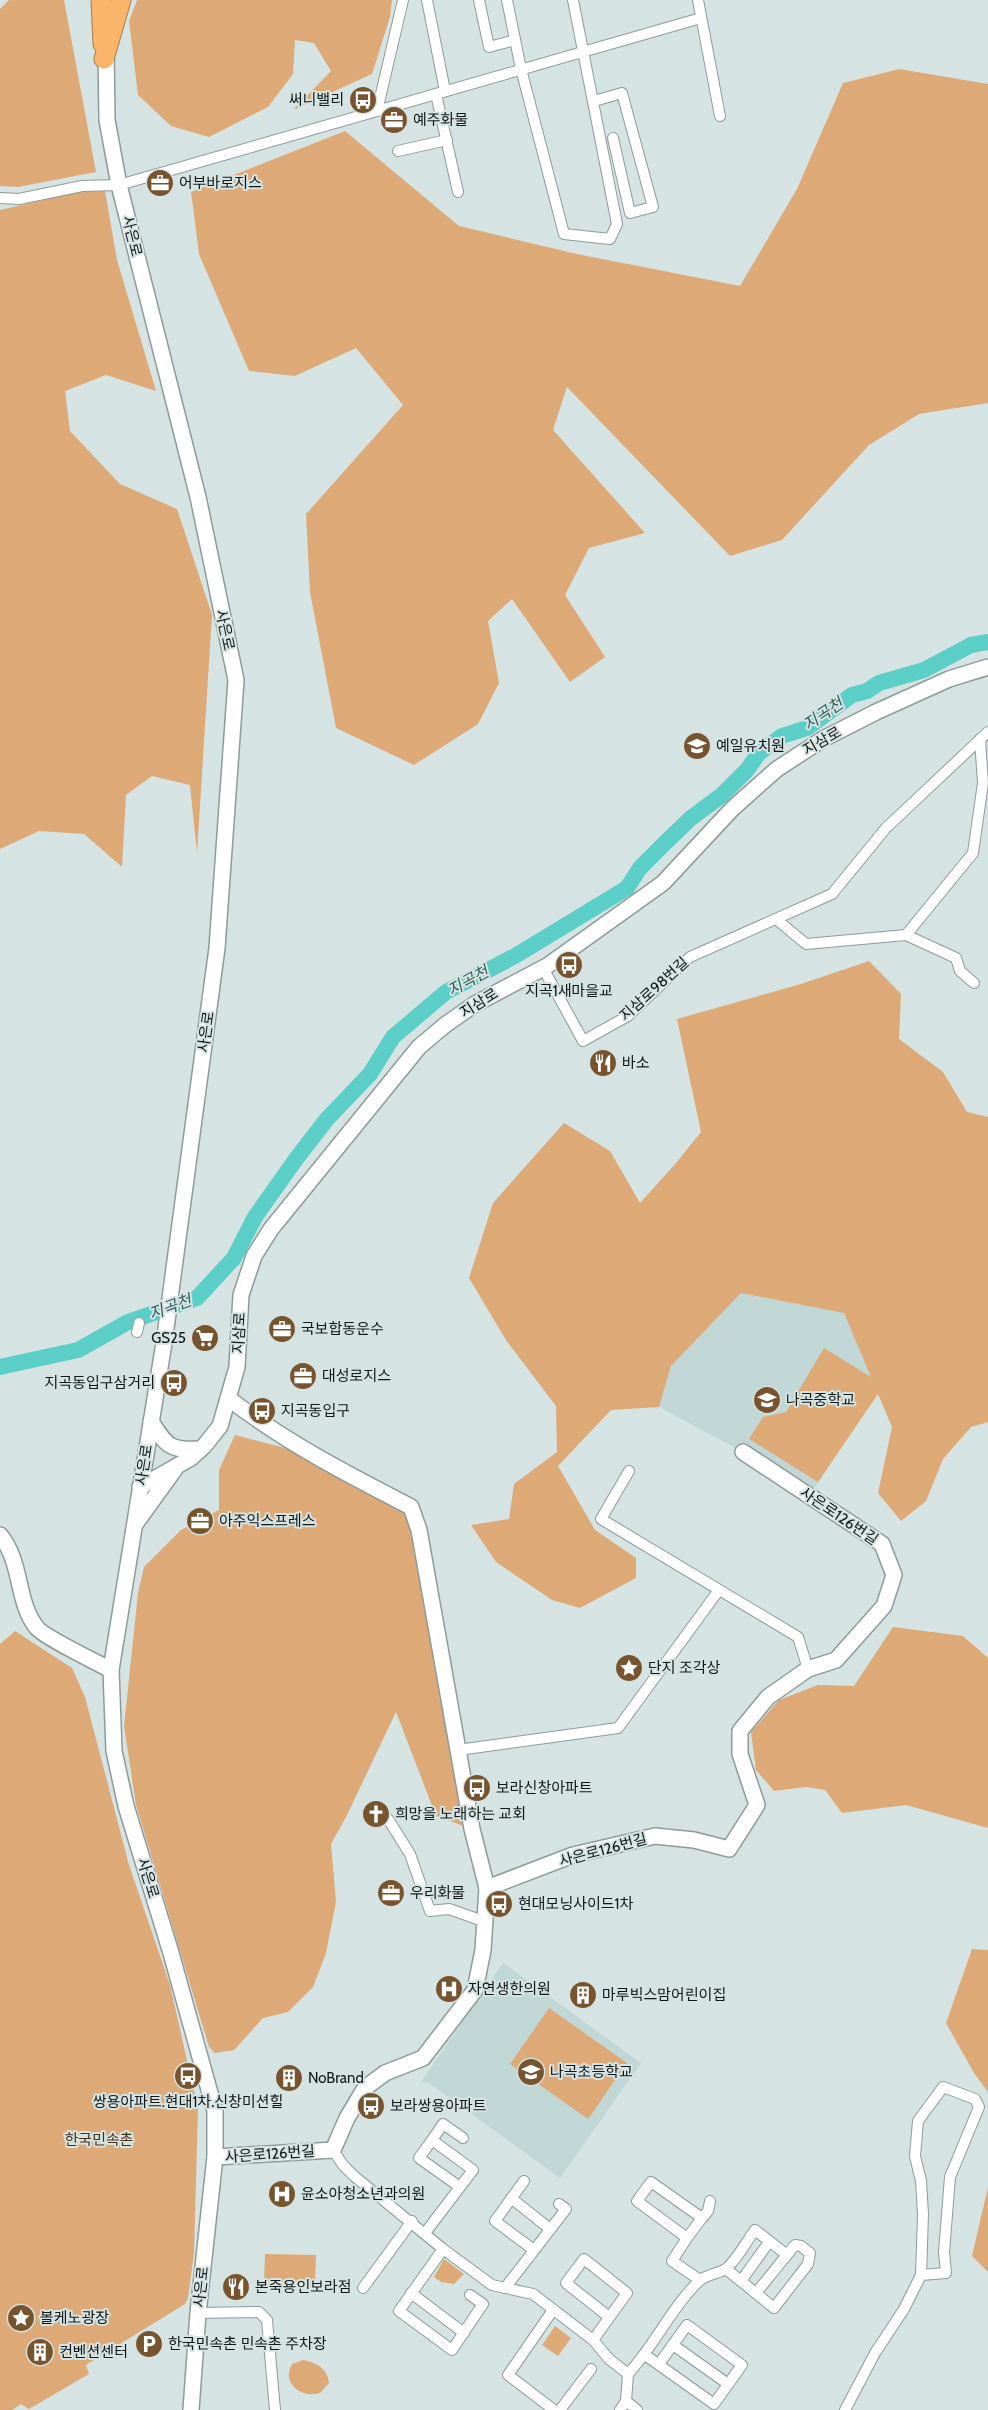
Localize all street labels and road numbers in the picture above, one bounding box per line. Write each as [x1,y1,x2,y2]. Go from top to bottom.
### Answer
street label: 사은로 [118,214,146,258]
street label: 사은로 [212,608,238,652]
street label: 지삼로 [800,723,844,759]
street label: 지삼로98번길 [616,953,692,1025]
street label: 지삼로 [457,984,501,1022]
street label: 사은로 [194,1010,218,1054]
street label: 지삼로 [229,1312,249,1354]
street label: 사은로 [132,1443,156,1487]
street label: 사은로126번길 [797,1483,881,1549]
street label: 사은로126번길 [557,1830,649,1870]
street label: 사은로 [133,1856,163,1900]
street label: 사은로126번길 [224,2142,316,2166]
street label: 사은로 [190,2265,212,2309]

